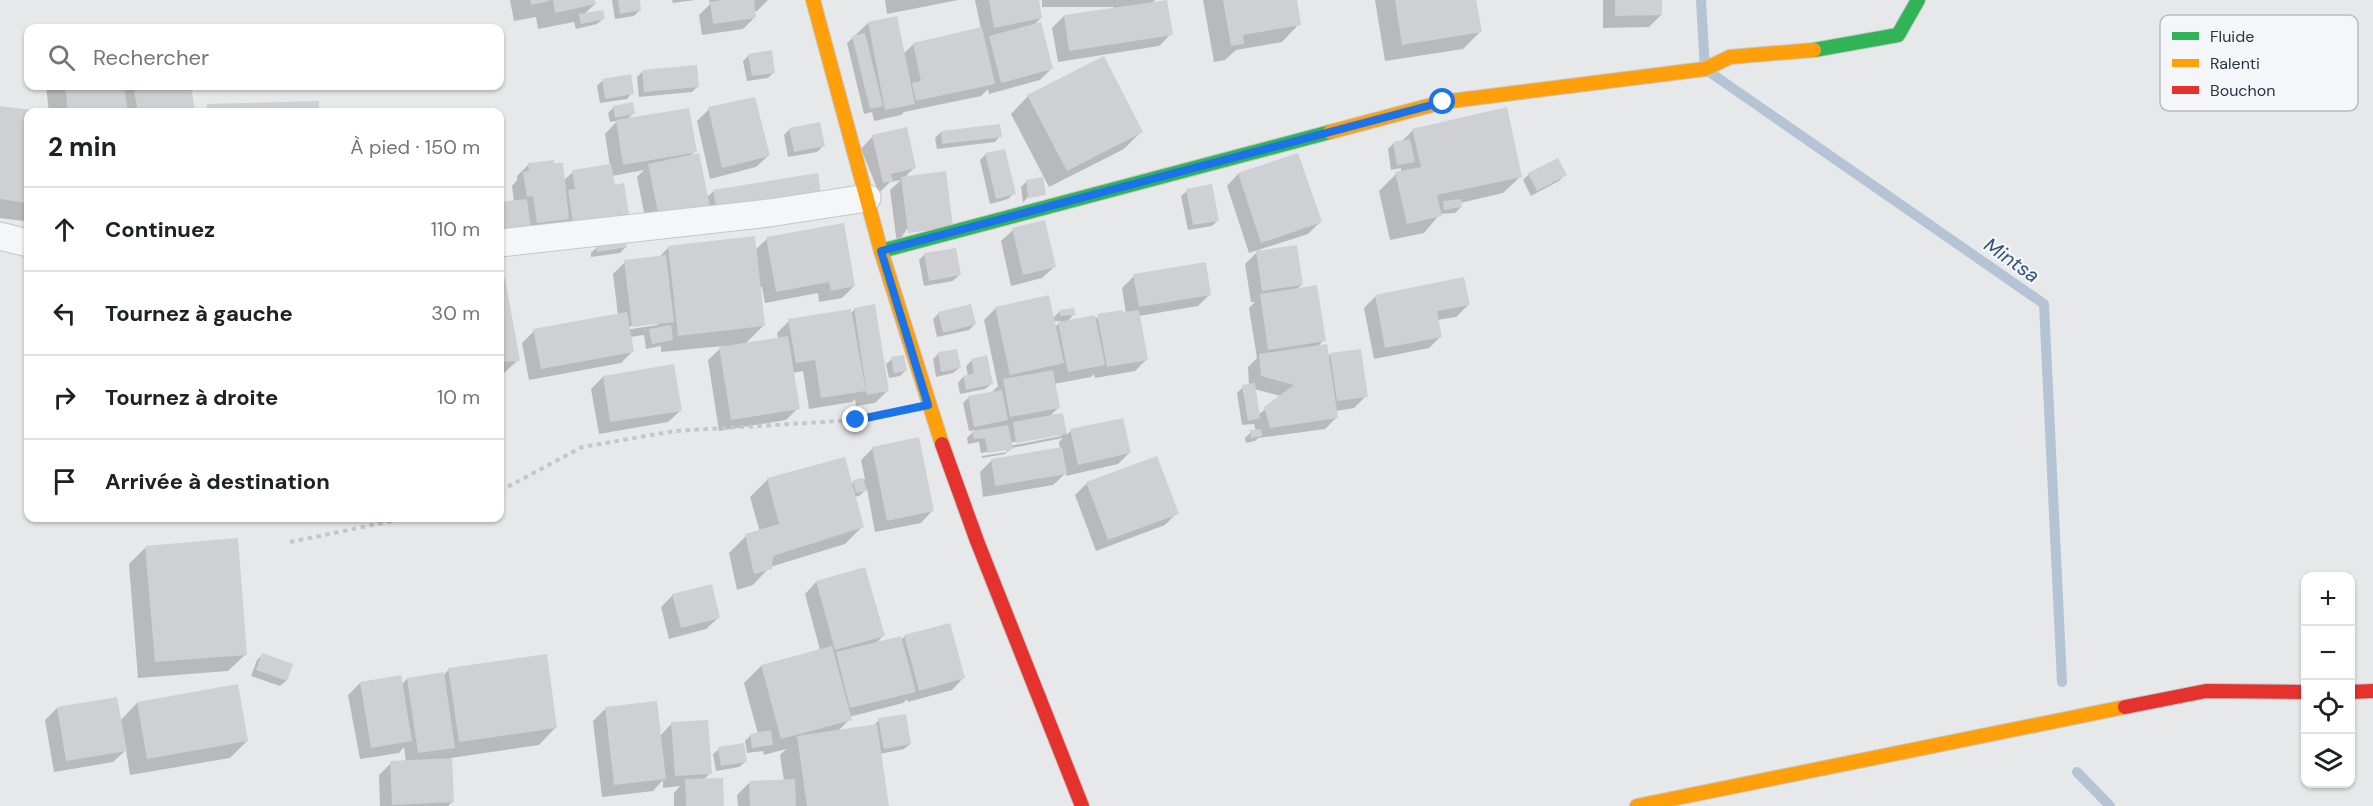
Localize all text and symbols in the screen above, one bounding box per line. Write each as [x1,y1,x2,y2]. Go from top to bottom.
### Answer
legend [2160,15,2358,111]
search box [24,24,504,90]
text: Fluide [2210,26,2254,47]
icon: search [45,41,78,74]
text: Rechercher [93,43,209,72]
text: Ralenti [2210,53,2260,74]
text: Bouchon [2210,80,2275,101]
route start [1429,88,1455,114]
text: 2 min [48,130,117,164]
text: À pied · 150 m [350,134,480,160]
icon: ahead [48,213,81,246]
text: Continuez [105,215,215,244]
text: 110 m [431,216,480,242]
water label: Mintsa [1979,232,2045,288]
icon: left [48,297,81,330]
text: Tournez à gauche [105,299,293,328]
text: 30 m [431,300,480,326]
icon: right [48,381,81,414]
text: Tournez à droite [105,383,278,412]
text: 10 m [437,384,480,410]
route end [842,406,868,432]
icon: arrive [48,465,81,498]
text: Arrivée à destination [105,467,330,496]
map controls [2301,572,2355,788]
button: + [2301,572,2355,626]
button: − [2301,626,2355,680]
button: locate [2301,680,2355,734]
button: layers [2301,734,2355,788]

